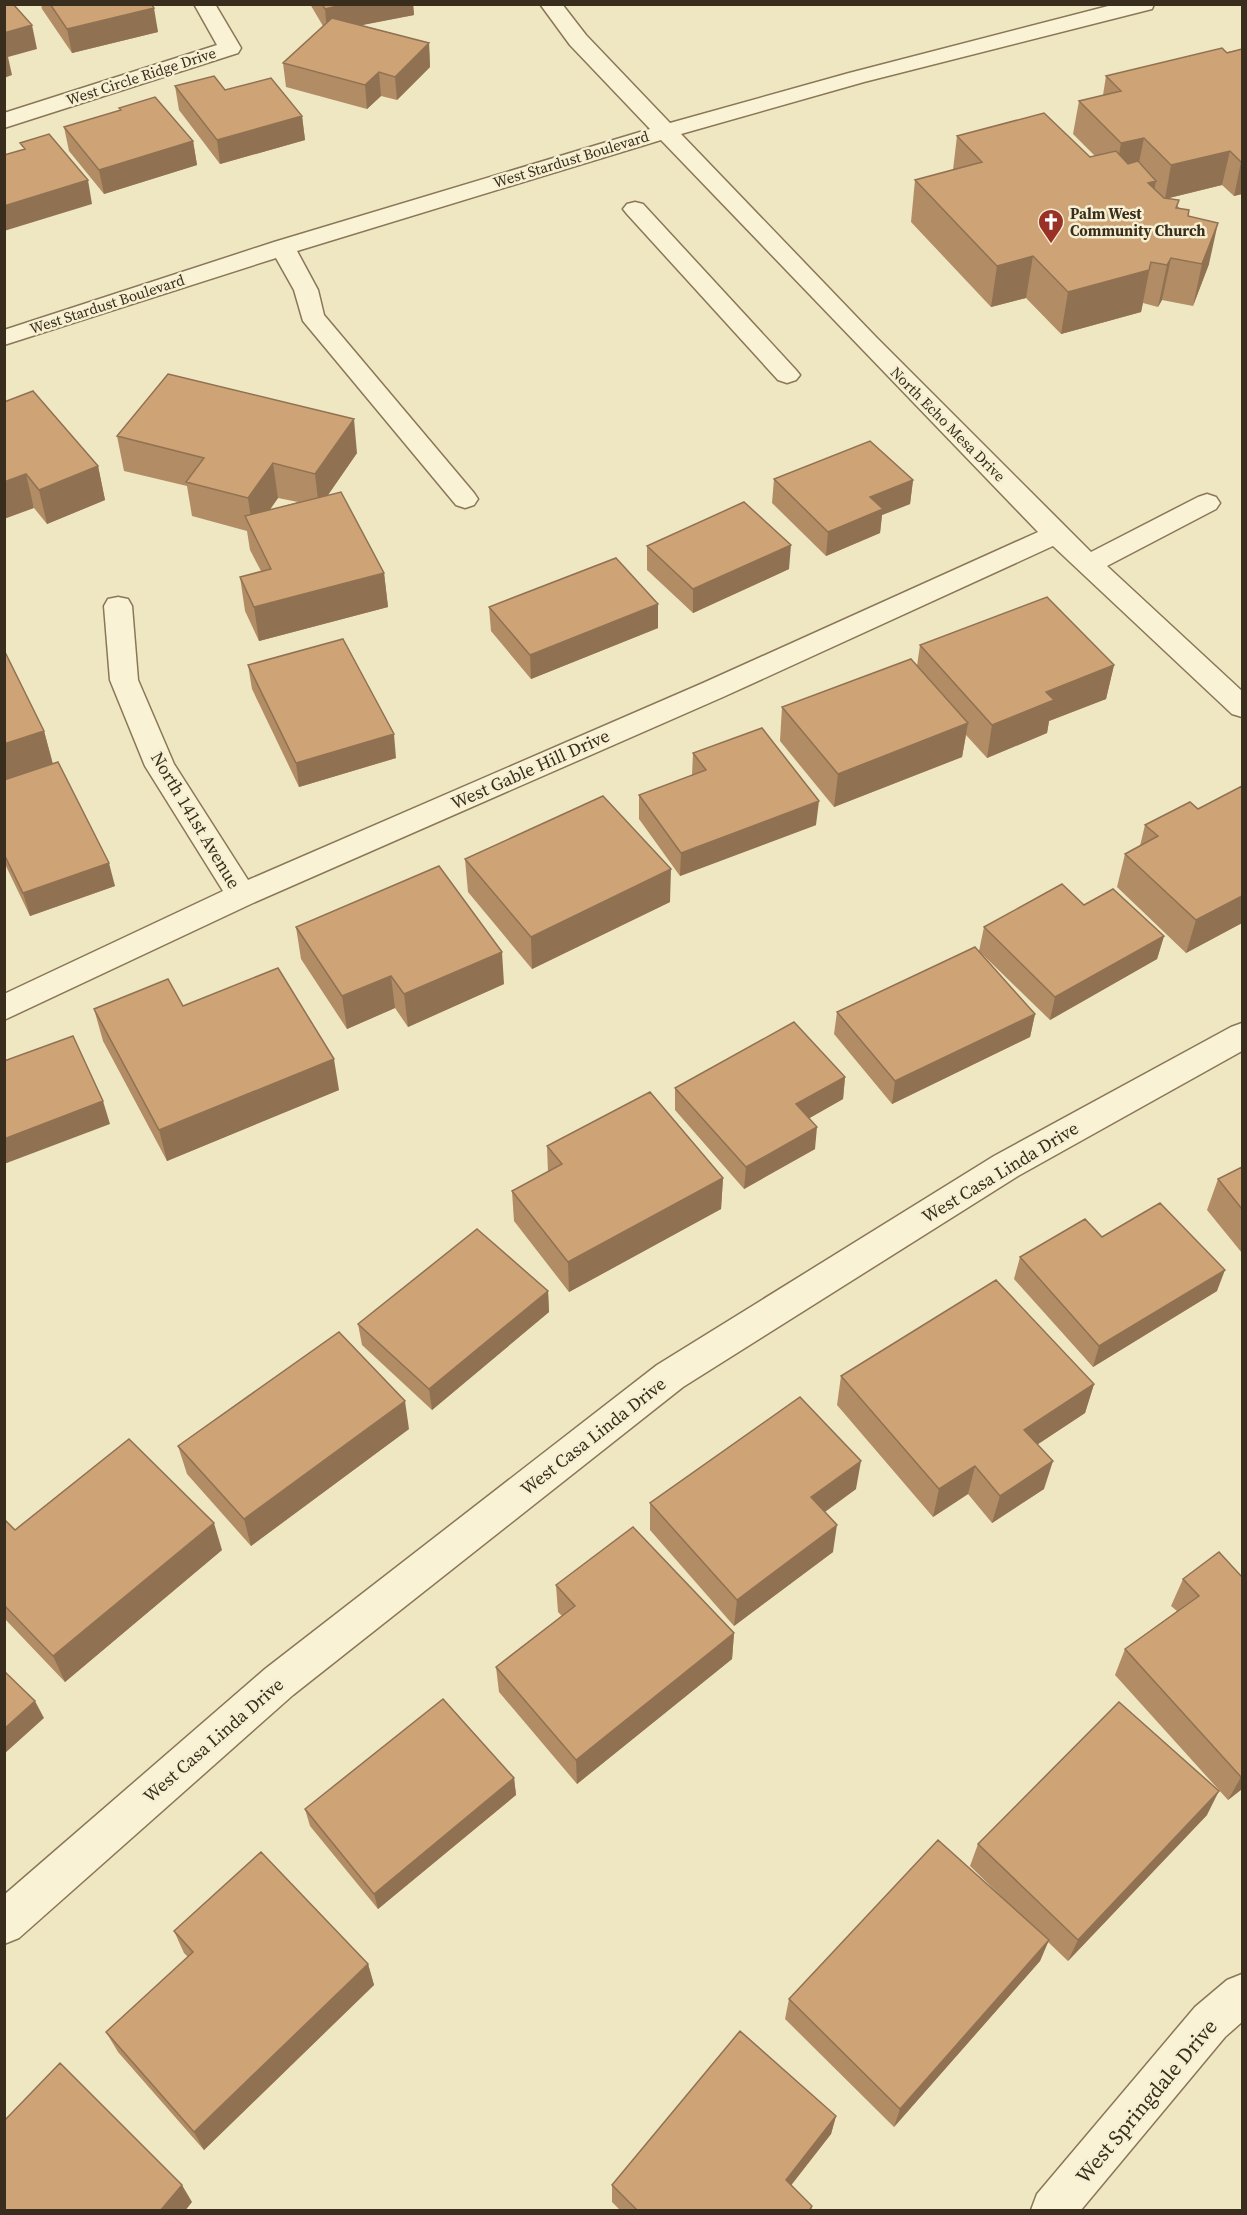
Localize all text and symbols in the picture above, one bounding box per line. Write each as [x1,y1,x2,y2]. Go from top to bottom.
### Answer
street label: West Circle Ridge Drive [63,42,219,110]
street label: West Stardust Boulevard [491,125,652,193]
place label: Palm West Community Church [1070,203,1206,241]
church icon: Palm West Community Church [1036,207,1066,245]
street label: West Stardust Boulevard [27,269,188,339]
street label: North Echo Mesa Drive [886,362,1010,486]
street label: West Gable Hill Drive [447,723,613,815]
street label: North 141st Avenue [145,747,247,893]
street label: West Casa Linda Drive [917,1115,1083,1229]
street label: West Casa Linda Drive [515,1371,671,1501]
street label: West Casa Linda Drive [137,1672,289,1808]
street label: West Springdale Drive [1069,2013,1223,2189]

